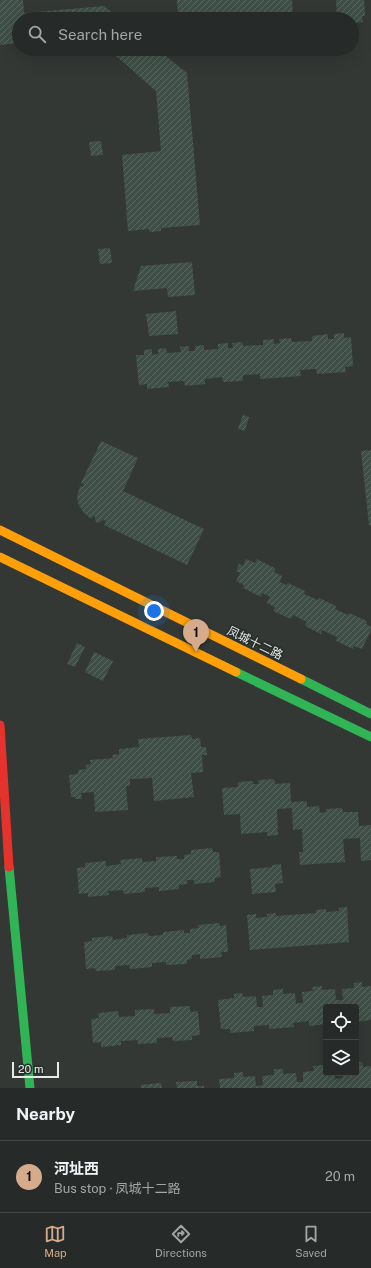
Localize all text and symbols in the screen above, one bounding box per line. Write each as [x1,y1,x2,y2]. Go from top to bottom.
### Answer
search box [12,12,359,56]
icon: search [26,23,48,45]
text: Search here [58,26,142,43]
your location [144,601,164,621]
pin: 1 [183,619,209,652]
street label: 凤城十二路 [225,624,285,662]
map controls [323,1004,359,1076]
button: locate [323,1004,359,1040]
button: layers [323,1040,359,1076]
scale bar [12,1060,59,1079]
text: 20 m [18,1063,43,1075]
text: Nearby [16,1104,75,1124]
text: 河址西 [54,1160,99,1177]
text: 1 [26,1169,32,1184]
text: 20 m [325,1169,355,1184]
text: Bus stop · 凤城十二路 [54,1181,181,1196]
tab: Map [44,1223,67,1259]
tab: Directions [155,1223,207,1259]
tab: Saved [295,1223,327,1259]

